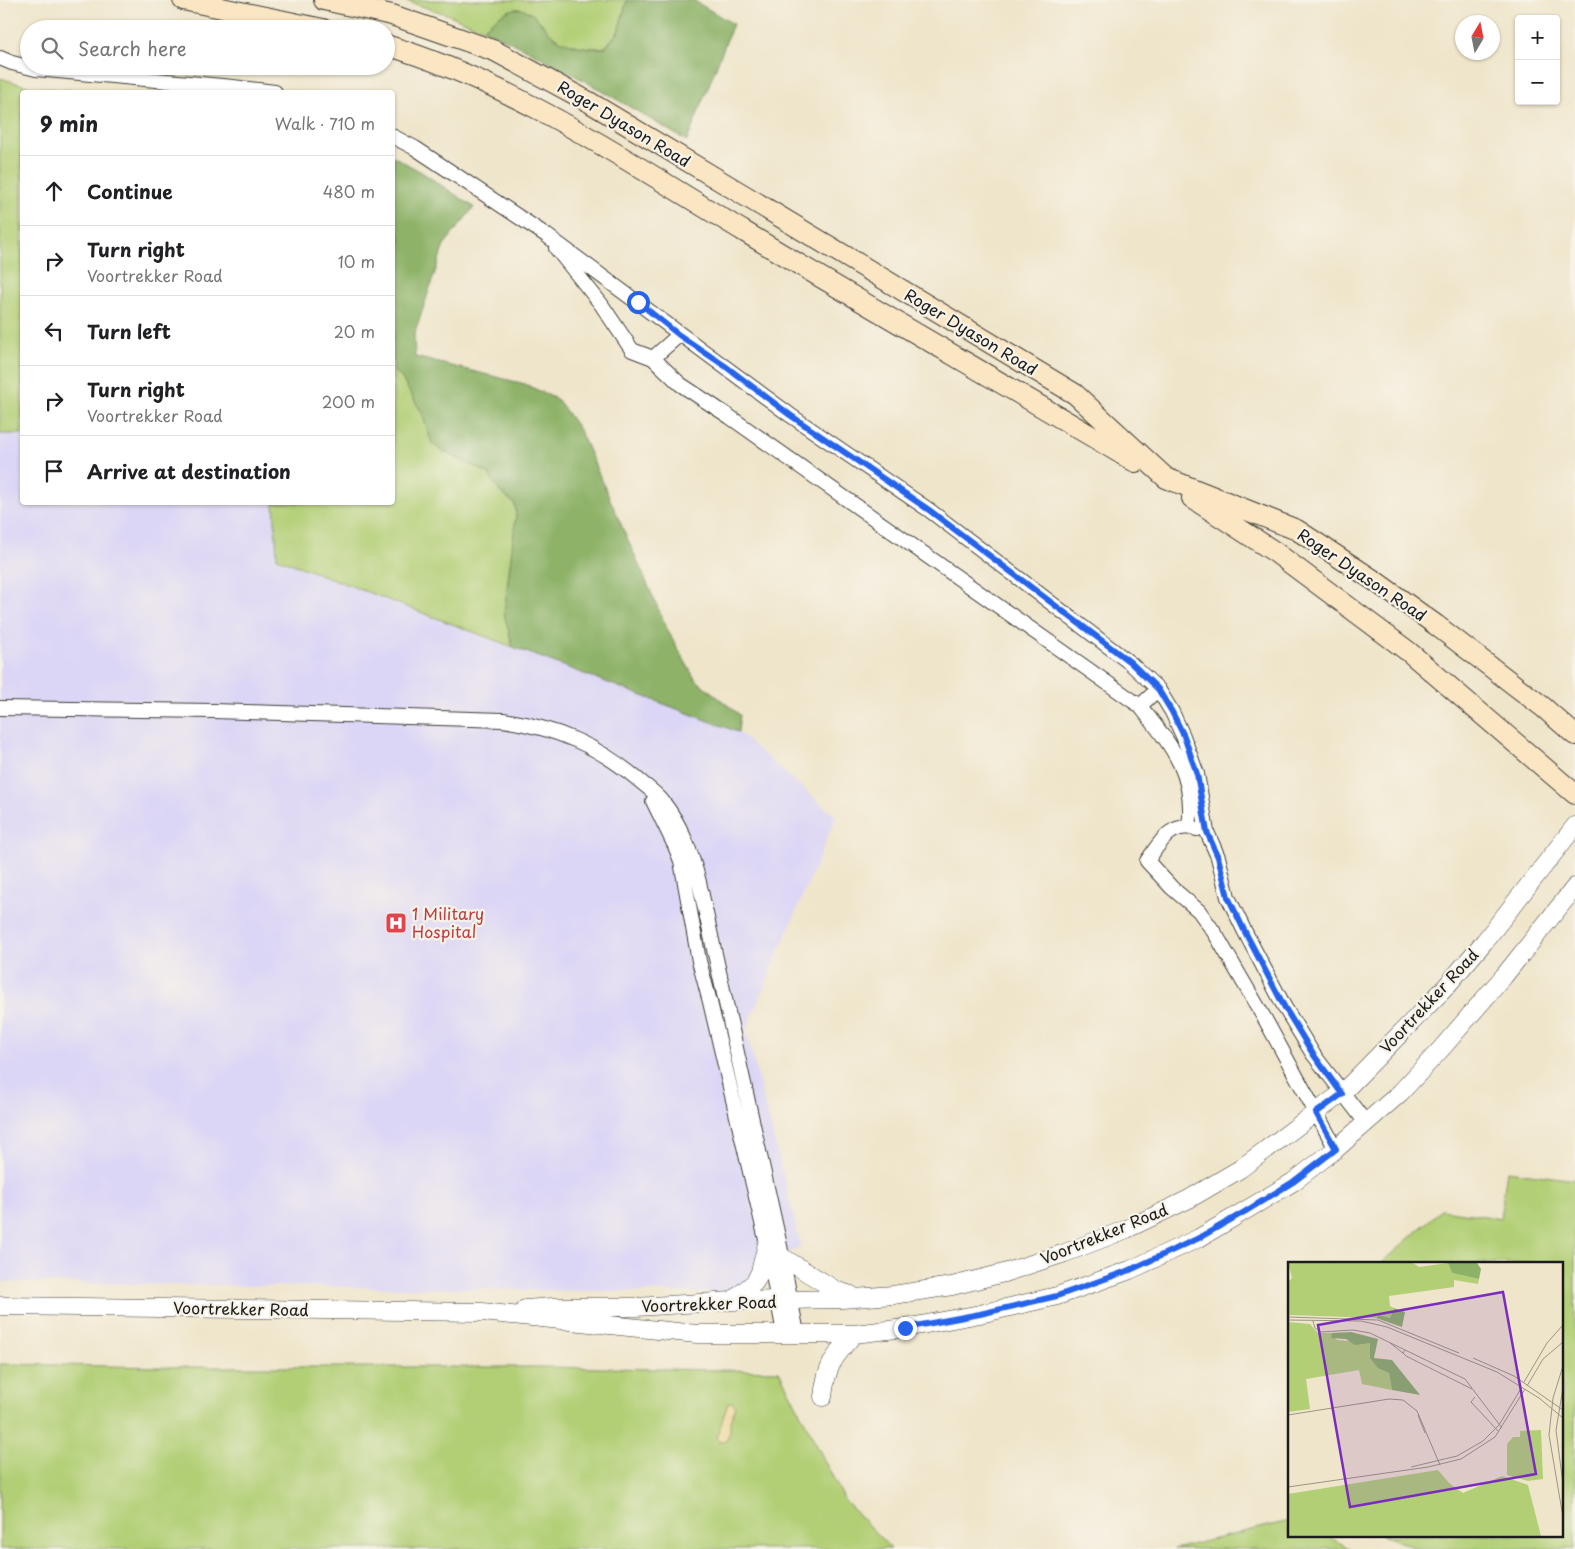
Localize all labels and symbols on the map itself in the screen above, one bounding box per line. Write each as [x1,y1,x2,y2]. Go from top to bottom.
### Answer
north arrow [1455,15,1500,60]
street label: Roger Dyason Road [553,74,696,172]
street label: Roger Dyason Road [900,282,1043,380]
route start [627,291,650,314]
street label: Roger Dyason Road [1293,522,1432,626]
place label: 1 Military Hospital [412,901,484,943]
hospital icon: 1 Military Hospital [384,911,408,935]
street label: Voortrekker Road [1373,943,1483,1058]
street label: Voortrekker Road [1036,1197,1171,1270]
inset map [1288,1262,1562,1536]
street label: Voortrekker Road [641,1289,777,1317]
street label: Voortrekker Road [173,1295,309,1321]
route end [894,1317,917,1340]

